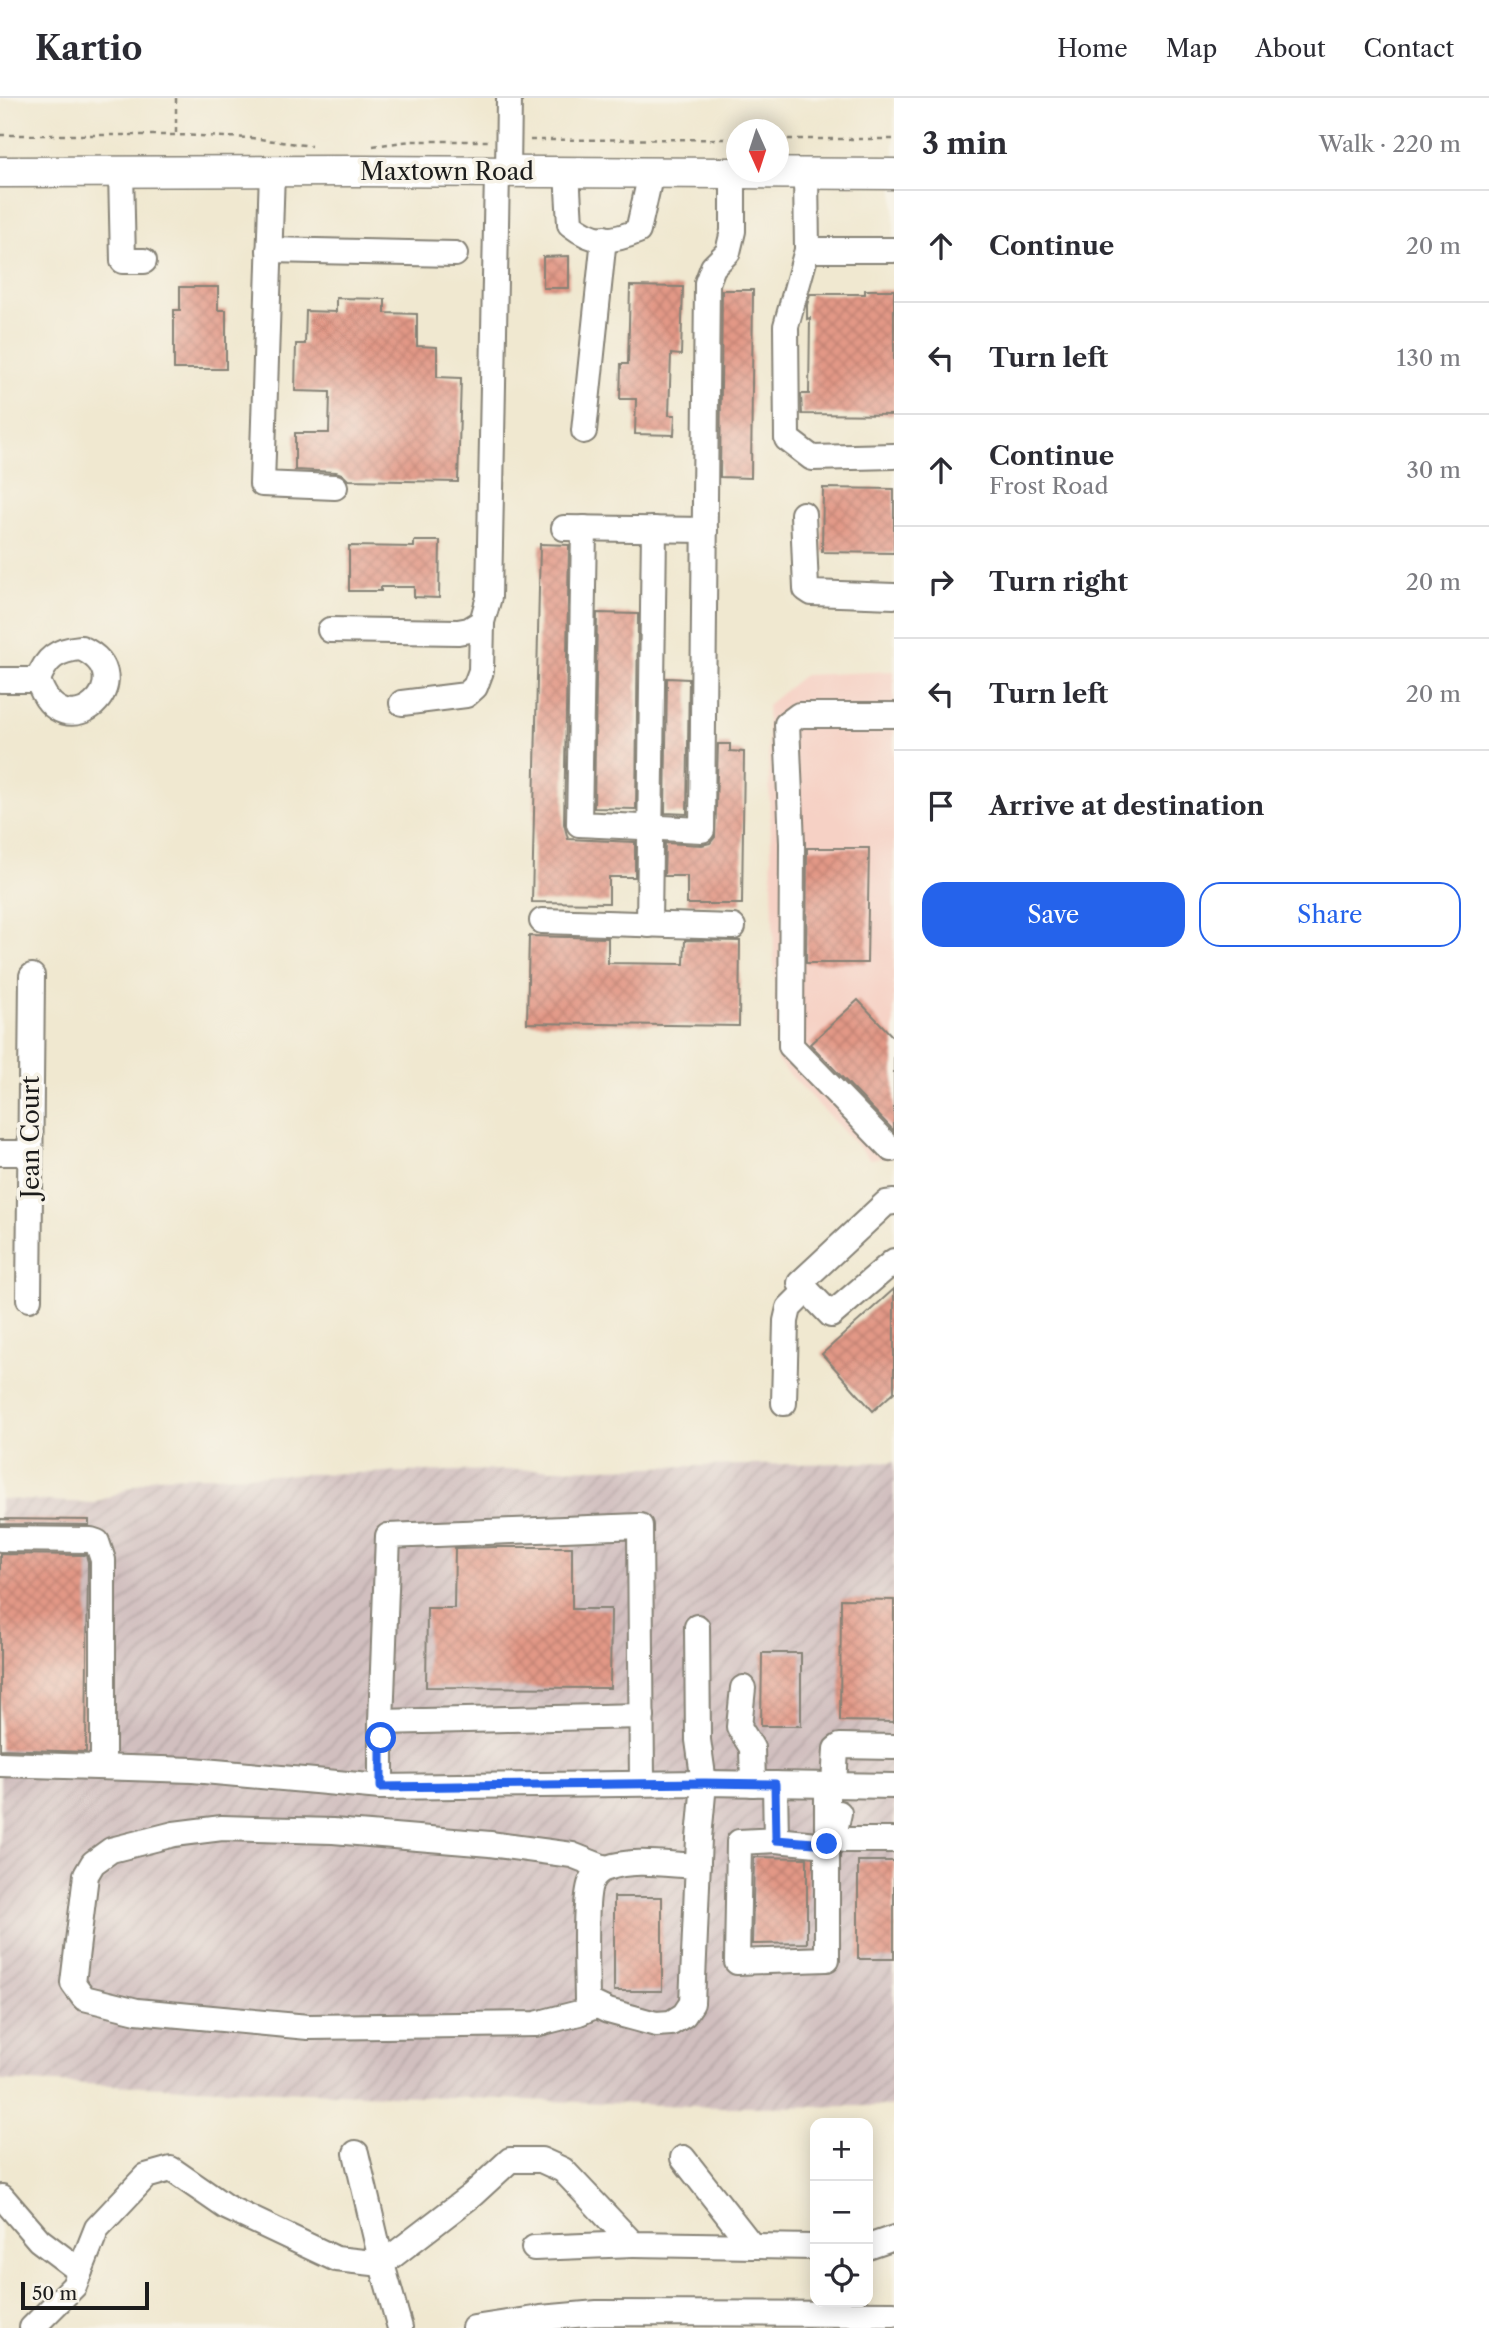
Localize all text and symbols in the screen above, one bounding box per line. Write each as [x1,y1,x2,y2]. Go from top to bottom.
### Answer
text: Kartio [35,28,143,69]
text: Home [1057,34,1128,63]
text: Map [1166,34,1217,63]
text: About [1255,34,1326,63]
text: Contact [1364,34,1454,63]
north arrow [726,119,789,182]
text: 3 min [922,125,1008,162]
text: Walk · 220 m [1319,130,1461,158]
street label: Maxtown Road [360,157,534,186]
icon: ahead [922,227,960,265]
text: Continue [989,230,1114,262]
text: 20 m [1406,232,1461,260]
icon: left [922,339,960,377]
text: Turn left [989,342,1108,374]
text: 130 m [1397,344,1461,372]
text: Continue [989,440,1114,472]
icon: ahead [922,451,960,489]
text: 30 m [1406,456,1461,484]
text: Frost Road [989,472,1108,500]
icon: right [922,563,960,601]
text: Turn right [989,566,1128,598]
text: 20 m [1406,568,1461,596]
icon: left [922,675,960,713]
text: Turn left [989,678,1108,710]
text: 20 m [1406,680,1461,708]
icon: arrive [922,787,960,825]
text: Arrive at destination [989,790,1264,822]
button: Save [922,882,1185,947]
button: Share [1199,882,1461,947]
street label: Jean Court [16,1075,45,1202]
route start [365,1722,396,1753]
route end [811,1828,842,1859]
map controls [810,2118,873,2307]
button: + [810,2118,873,2181]
button: − [810,2181,873,2244]
button: locate [810,2244,873,2307]
scale bar [21,2279,149,2311]
text: 50 m [32,2282,77,2305]

